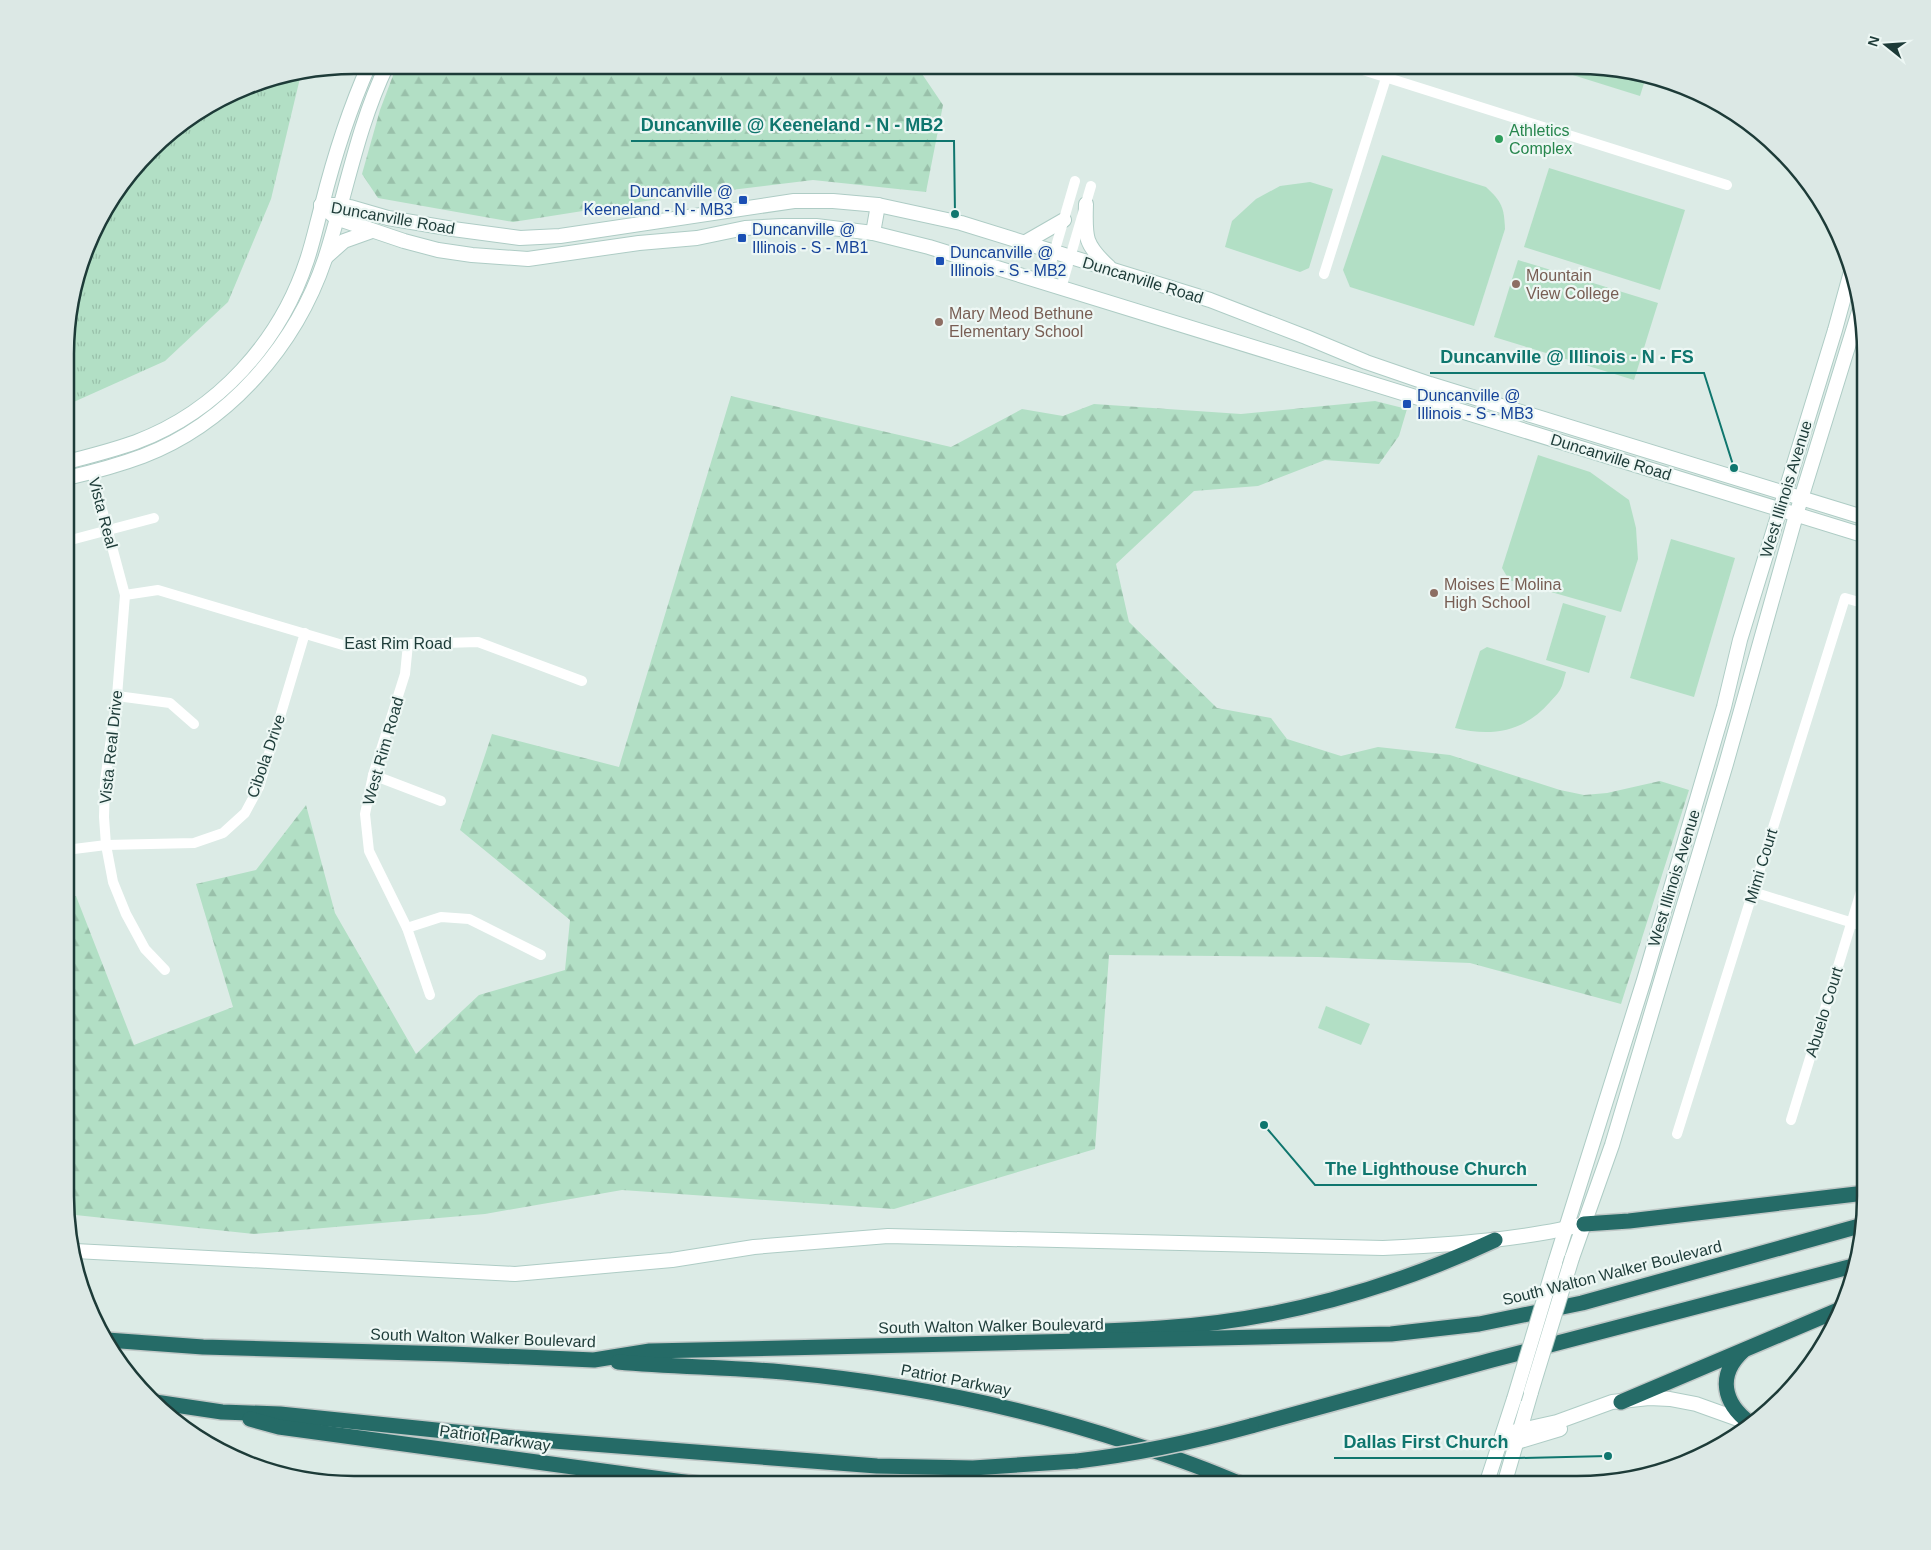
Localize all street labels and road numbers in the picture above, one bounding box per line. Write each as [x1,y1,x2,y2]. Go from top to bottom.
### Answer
street label: Duncanville Road [330,199,456,237]
street label: Duncanville Road [1081,254,1205,306]
street label: West Illinois Avenue [1757,418,1815,560]
street label: Duncanville Road [1549,431,1673,483]
street label: Vista Real [85,476,121,550]
street label: East Rim Road [344,635,452,652]
street label: Vista Real Drive [97,689,125,805]
street label: West Rim Road [359,695,407,807]
street label: Cibola Drive [244,712,288,800]
street label: West Illinois Avenue [1645,807,1703,949]
street label: Mimi Court [1742,826,1781,905]
street label: Abuelo Court [1802,964,1846,1059]
street label: South Walton Walker Boulevard [1500,1237,1724,1309]
street label: South Walton Walker Boulevard [878,1316,1104,1336]
street label: South Walton Walker Boulevard [370,1326,596,1350]
street label: Patriot Parkway [899,1361,1013,1399]
street label: Patriot Parkway [438,1422,552,1454]

